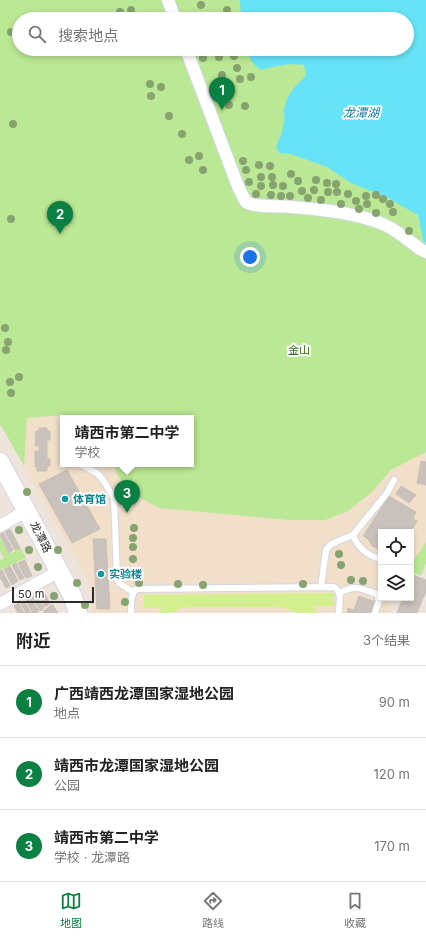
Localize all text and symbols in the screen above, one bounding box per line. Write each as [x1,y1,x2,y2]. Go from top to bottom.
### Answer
search box [12,12,414,56]
icon: search [26,23,48,45]
text: 搜索地点 [58,26,118,45]
pin: 1 [209,77,235,110]
water label: 龙潭湖 [343,105,381,120]
pin: 2 [47,201,73,234]
your location [240,247,260,267]
park label: 金山 [288,343,310,357]
popup [60,415,194,467]
text: 靖西市第二中学 [74,423,180,442]
text: 学校 [74,444,101,460]
pin: 3 [114,480,140,513]
place label: 体育馆 [73,492,106,506]
marker: 体育馆 [60,494,70,504]
street label: 龙潭路 [27,519,55,555]
map controls [378,529,414,601]
button: locate [378,529,414,565]
button: layers [378,565,414,601]
place label: 实验楼 [109,567,142,581]
marker: 实验楼 [96,569,106,579]
scale bar [12,585,94,604]
text: 50 m [18,587,44,601]
text: 附近 [16,631,50,651]
text: 3个结果 [363,632,410,648]
text: 广西靖西龙潭国家湿地公园 [54,684,234,703]
text: 1 [26,694,32,710]
text: 90 m [379,694,410,710]
text: 地点 [54,705,80,721]
text: 靖西市龙潭国家湿地公园 [54,756,219,775]
text: 2 [25,766,33,782]
text: 120 m [374,766,410,782]
text: 公园 [54,777,80,793]
text: 靖西市第二中学 [54,828,159,847]
text: 3 [25,838,33,854]
text: 170 m [374,838,410,854]
text: 学校 · 龙潭路 [54,849,130,865]
tab: 地图 [60,890,82,930]
tab: 路线 [202,890,224,930]
tab: 收藏 [344,890,366,930]

